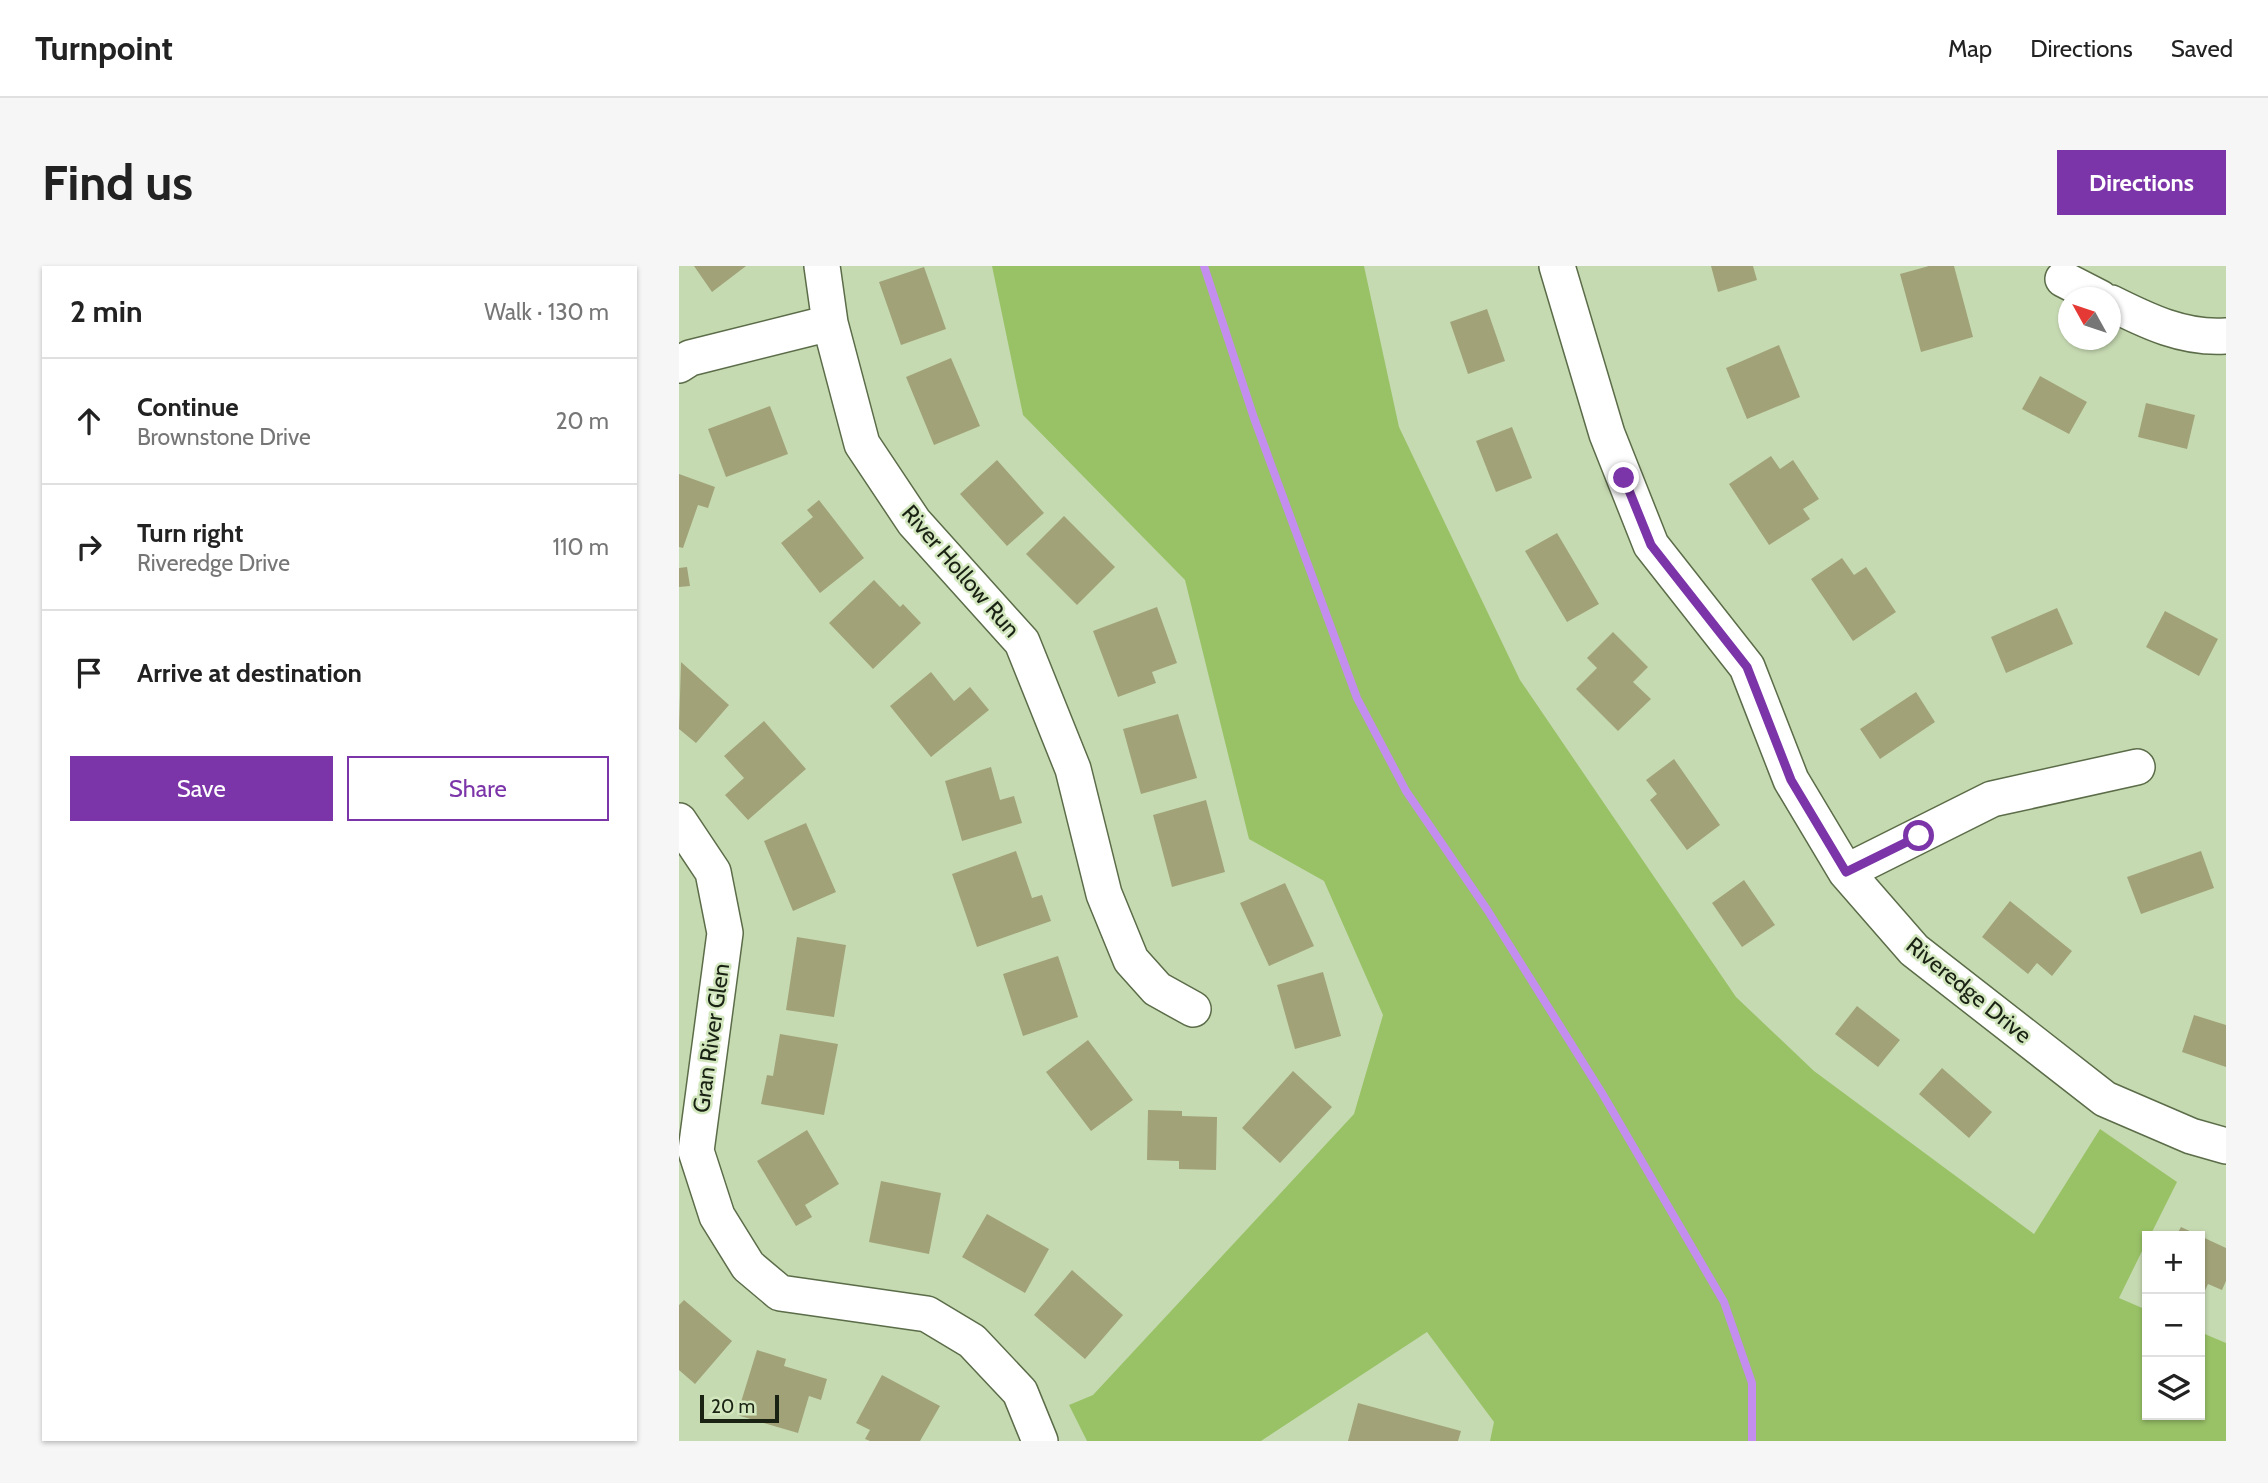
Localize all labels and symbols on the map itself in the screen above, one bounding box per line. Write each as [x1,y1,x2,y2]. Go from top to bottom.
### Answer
north arrow [2058,287,2121,350]
route end [1608,462,1639,493]
street label: River Hollow Run [896,499,1026,643]
route start [1903,820,1934,851]
street label: Riveredge Drive [1901,931,2037,1049]
street label: Gran River Glen [687,961,735,1115]
scale bar [700,1392,779,1424]

